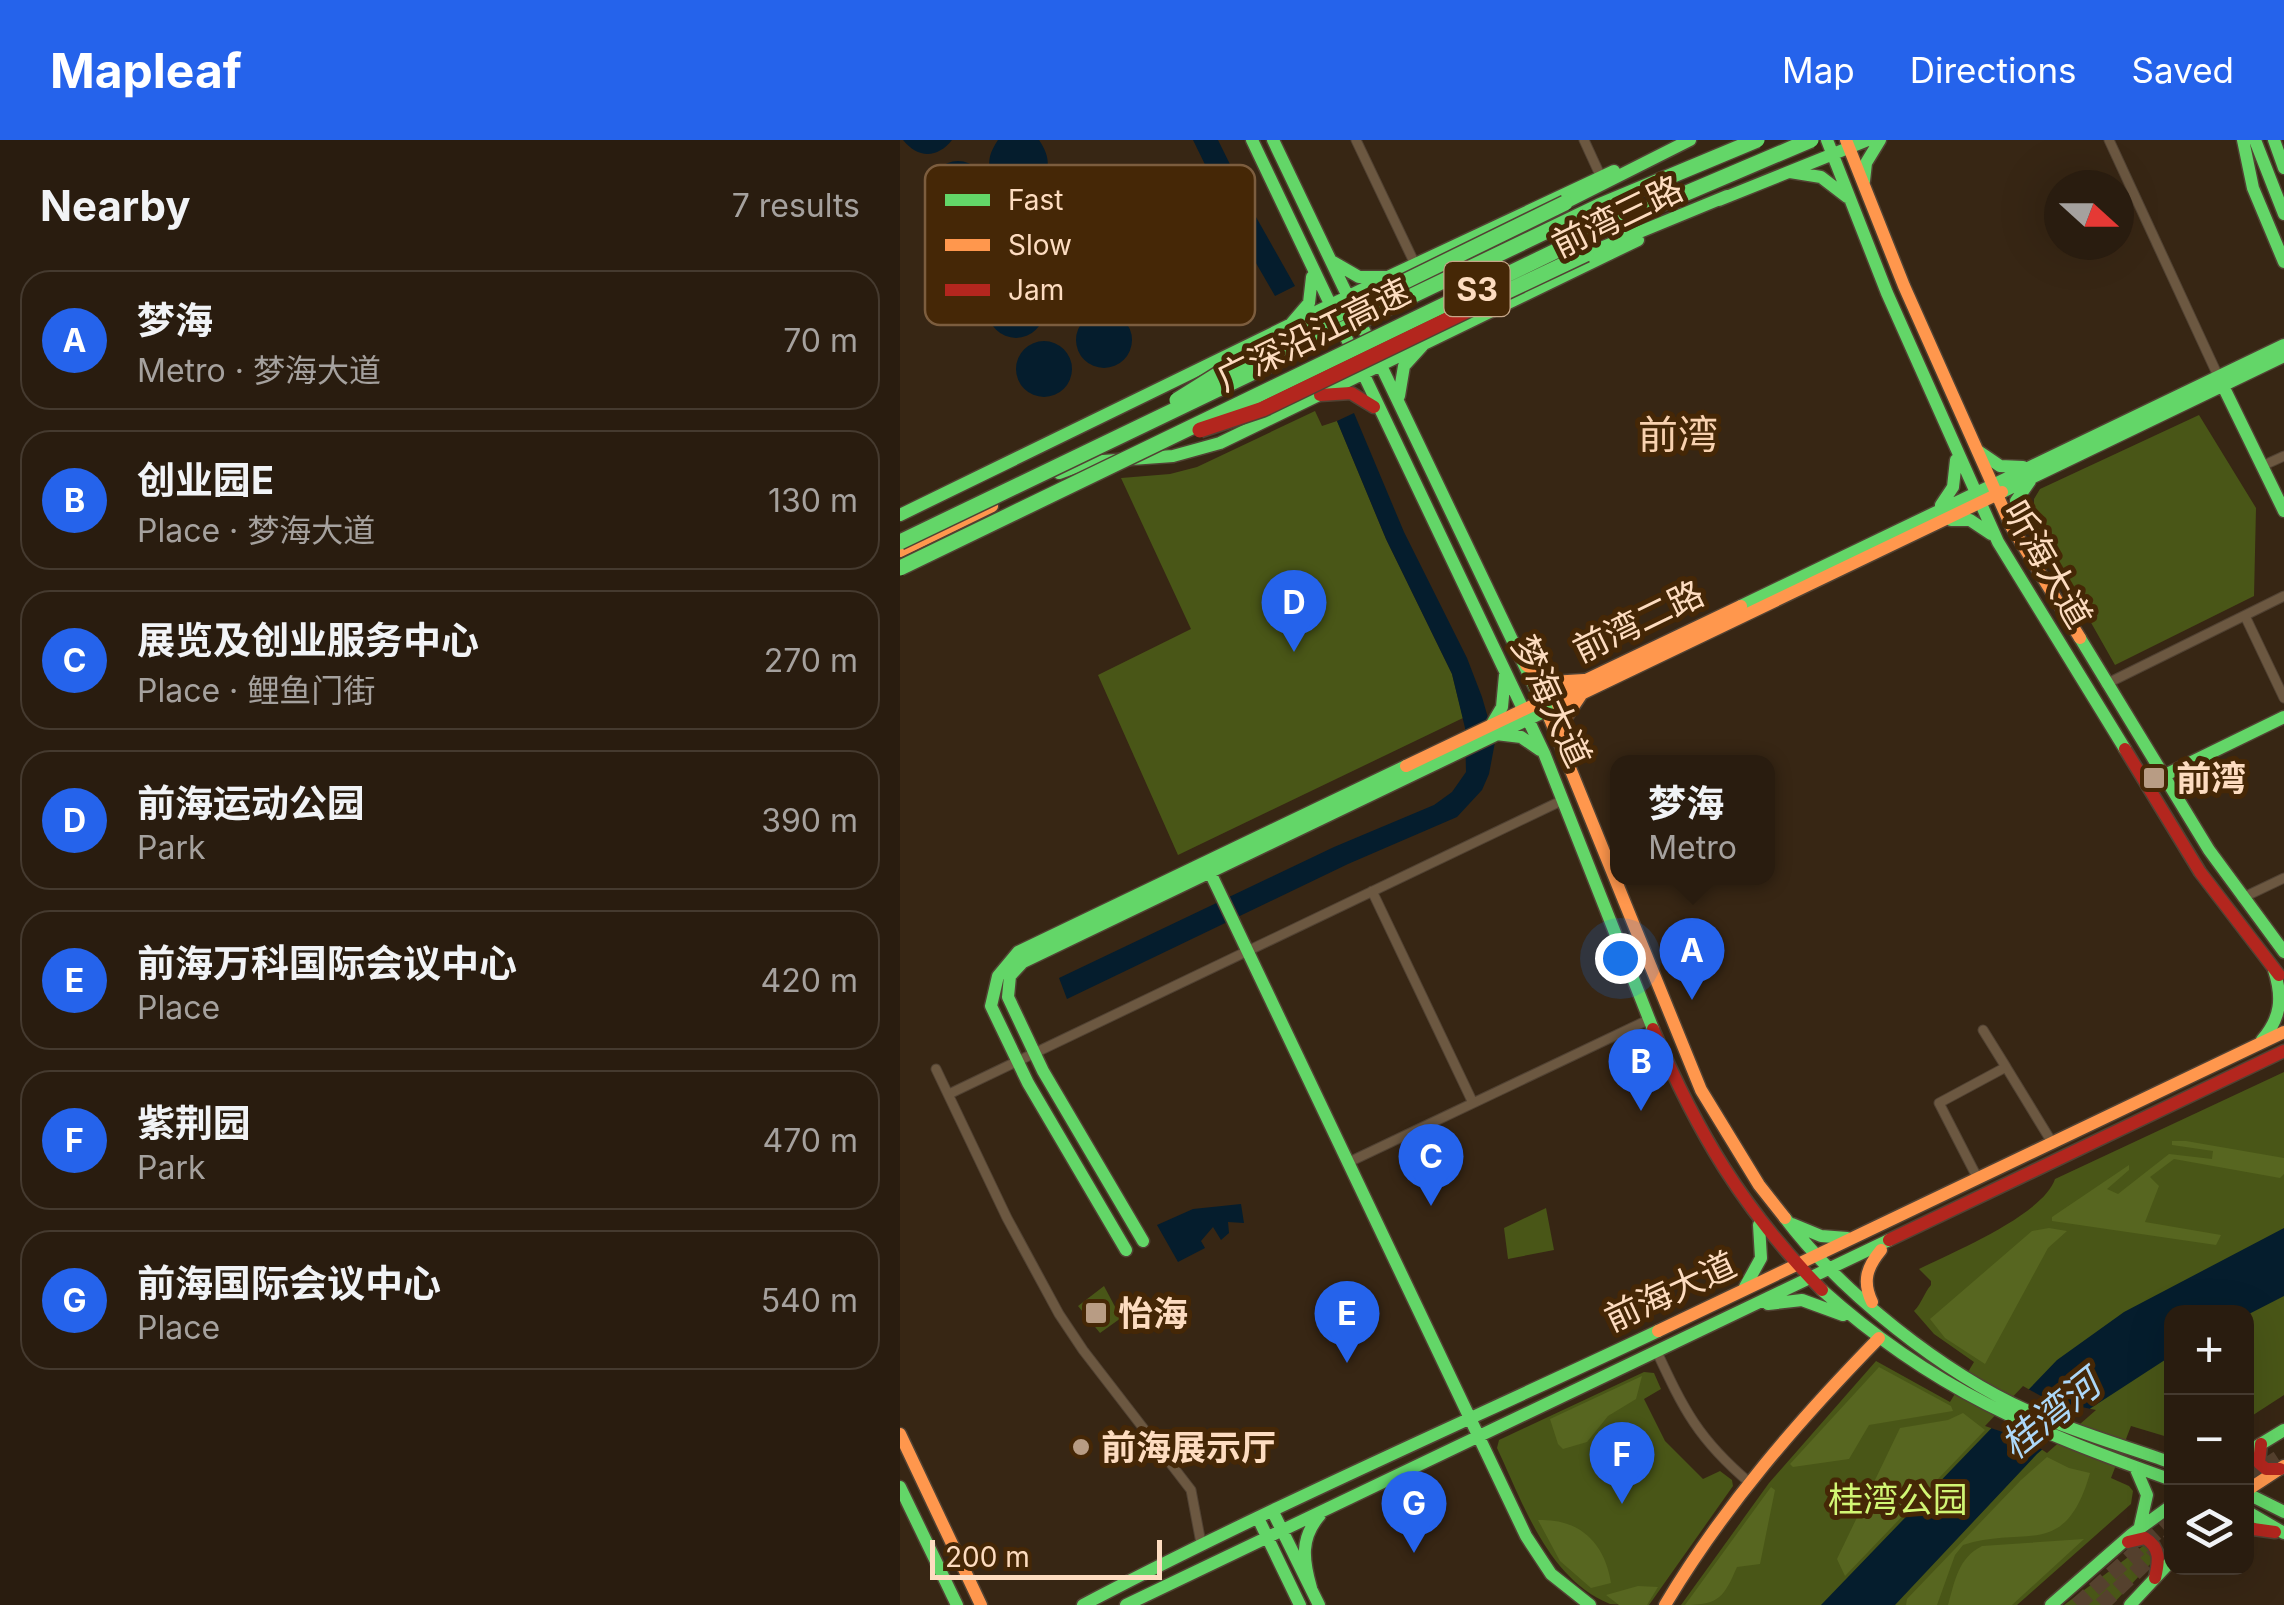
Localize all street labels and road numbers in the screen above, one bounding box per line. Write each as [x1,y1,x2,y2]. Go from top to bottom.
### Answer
street label: 前湾三路 [1545,166,1689,266]
road number: S3 [1444,262,1510,316]
street label: 广深沿江高速 [1209,269,1417,399]
street label: 听海大道 [1995,493,2101,635]
street label: 前湾二路 [1566,571,1710,671]
street label: 梦海大道 [1503,629,1601,773]
street label: 前海大道 [1598,1242,1742,1340]

